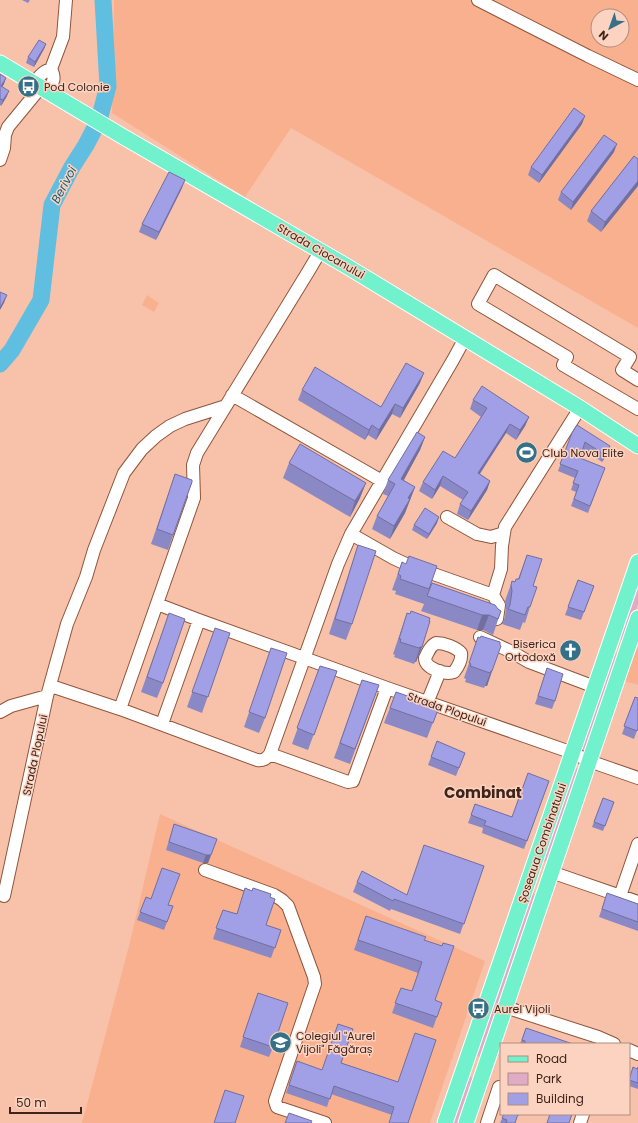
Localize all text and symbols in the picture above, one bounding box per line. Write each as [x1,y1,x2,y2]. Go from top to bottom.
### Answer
north arrow [590,8,630,48]
text: N [595,27,612,44]
bus stop icon: Pod Colonie [16,74,42,100]
place label: Pod Colonie [44,79,110,95]
water label: Berivoi [47,162,81,206]
street label: Strada Ciocanului [274,219,368,283]
sports icon: Club Nova Elite [514,440,540,466]
place label: Club Nova Elite [542,445,624,461]
place label: Biserica Ortodoxă [505,636,556,665]
church icon: Biserica Ortodoxă [558,637,584,663]
street label: Strada Plopului [405,688,489,730]
street label: Strada Plopului [19,713,51,797]
street label: Șoseaua Combinatului [514,781,570,905]
district label: Combinat [444,782,522,803]
bus stop icon: Aurel Vijoli [466,996,492,1022]
place label: Aurel Vijoli [494,1001,551,1017]
place label: Colegiul "Aurel Vijoli" Făgăraș [296,1028,375,1057]
school or university icon: Colegiul "Aurel Vijoli" Făgăraș [268,1029,294,1055]
legend [500,1043,630,1115]
text: Road [536,1050,567,1067]
text: Park [536,1070,563,1087]
scale bar [10,1089,81,1115]
text: Building [536,1090,584,1107]
text: 50 m [16,1094,47,1111]

